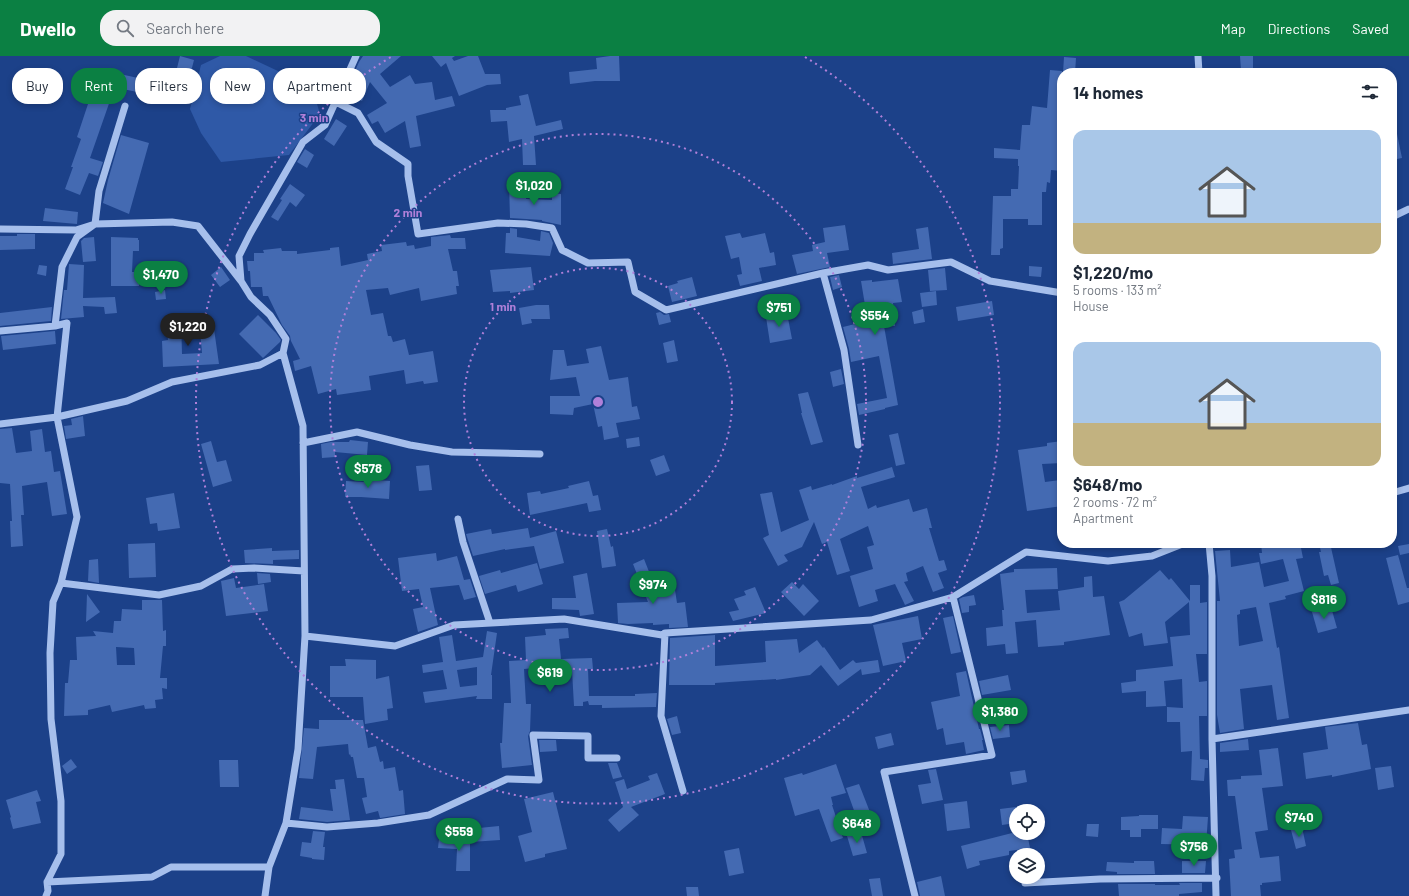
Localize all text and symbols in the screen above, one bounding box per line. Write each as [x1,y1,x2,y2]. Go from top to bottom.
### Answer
search box [100,10,380,46]
text: Dwello [20,17,76,40]
icon: search [114,17,136,39]
text: Search here [146,19,224,37]
text: Map [1221,20,1246,37]
text: Directions [1268,20,1330,37]
text: Saved [1352,20,1389,37]
chip: Buy [12,68,63,104]
chip: Rent [71,68,127,104]
chip: Filters [135,68,202,104]
chip: New [210,68,265,104]
chip: Apartment [273,68,366,104]
icon: filters [1359,81,1381,103]
text: 14 homes [1073,82,1143,102]
text: 3 min [300,110,328,124]
icon: home [1191,156,1263,228]
pin: $1,020 [501,172,567,206]
text: $1,020 [515,177,553,193]
text: 2 min [394,205,422,219]
pin: $1,470 [128,261,194,295]
text: $1,220/mo [1073,262,1153,282]
text: $1,470 [143,266,179,282]
text: 5 rooms · 133 m² [1073,282,1162,298]
pin: $751 [755,294,803,328]
text: House [1073,298,1109,314]
text: 1 min [490,299,516,313]
text: $751 [766,299,792,315]
pin: $554 [851,302,899,336]
text: $554 [860,307,890,323]
pin: $1,220 [155,313,221,347]
text: $1,220 [169,318,207,334]
icon: home [1191,368,1263,440]
centre of rings [591,395,605,409]
pin: $578 [344,455,392,489]
text: $578 [354,460,382,476]
text: $648/mo [1073,474,1143,494]
text: 2 rooms · 72 m² [1073,494,1157,510]
text: Apartment [1073,510,1134,526]
pin: $974 [629,571,677,605]
text: $974 [639,576,667,592]
pin: $816 [1300,586,1348,620]
text: $816 [1311,591,1337,607]
pin: $619 [526,659,574,693]
text: $619 [537,664,563,680]
pin: $1,380 [967,698,1033,732]
text: $1,380 [982,703,1018,719]
map controls [1009,804,1045,884]
button: locate [1009,804,1045,840]
pin: $740 [1275,804,1323,838]
text: $740 [1284,809,1314,825]
pin: $648 [833,810,881,844]
text: $648 [842,815,872,831]
pin: $559 [435,818,483,852]
text: $559 [445,823,473,839]
pin: $756 [1170,833,1218,867]
text: $756 [1180,838,1208,854]
button: layers [1009,848,1045,884]

